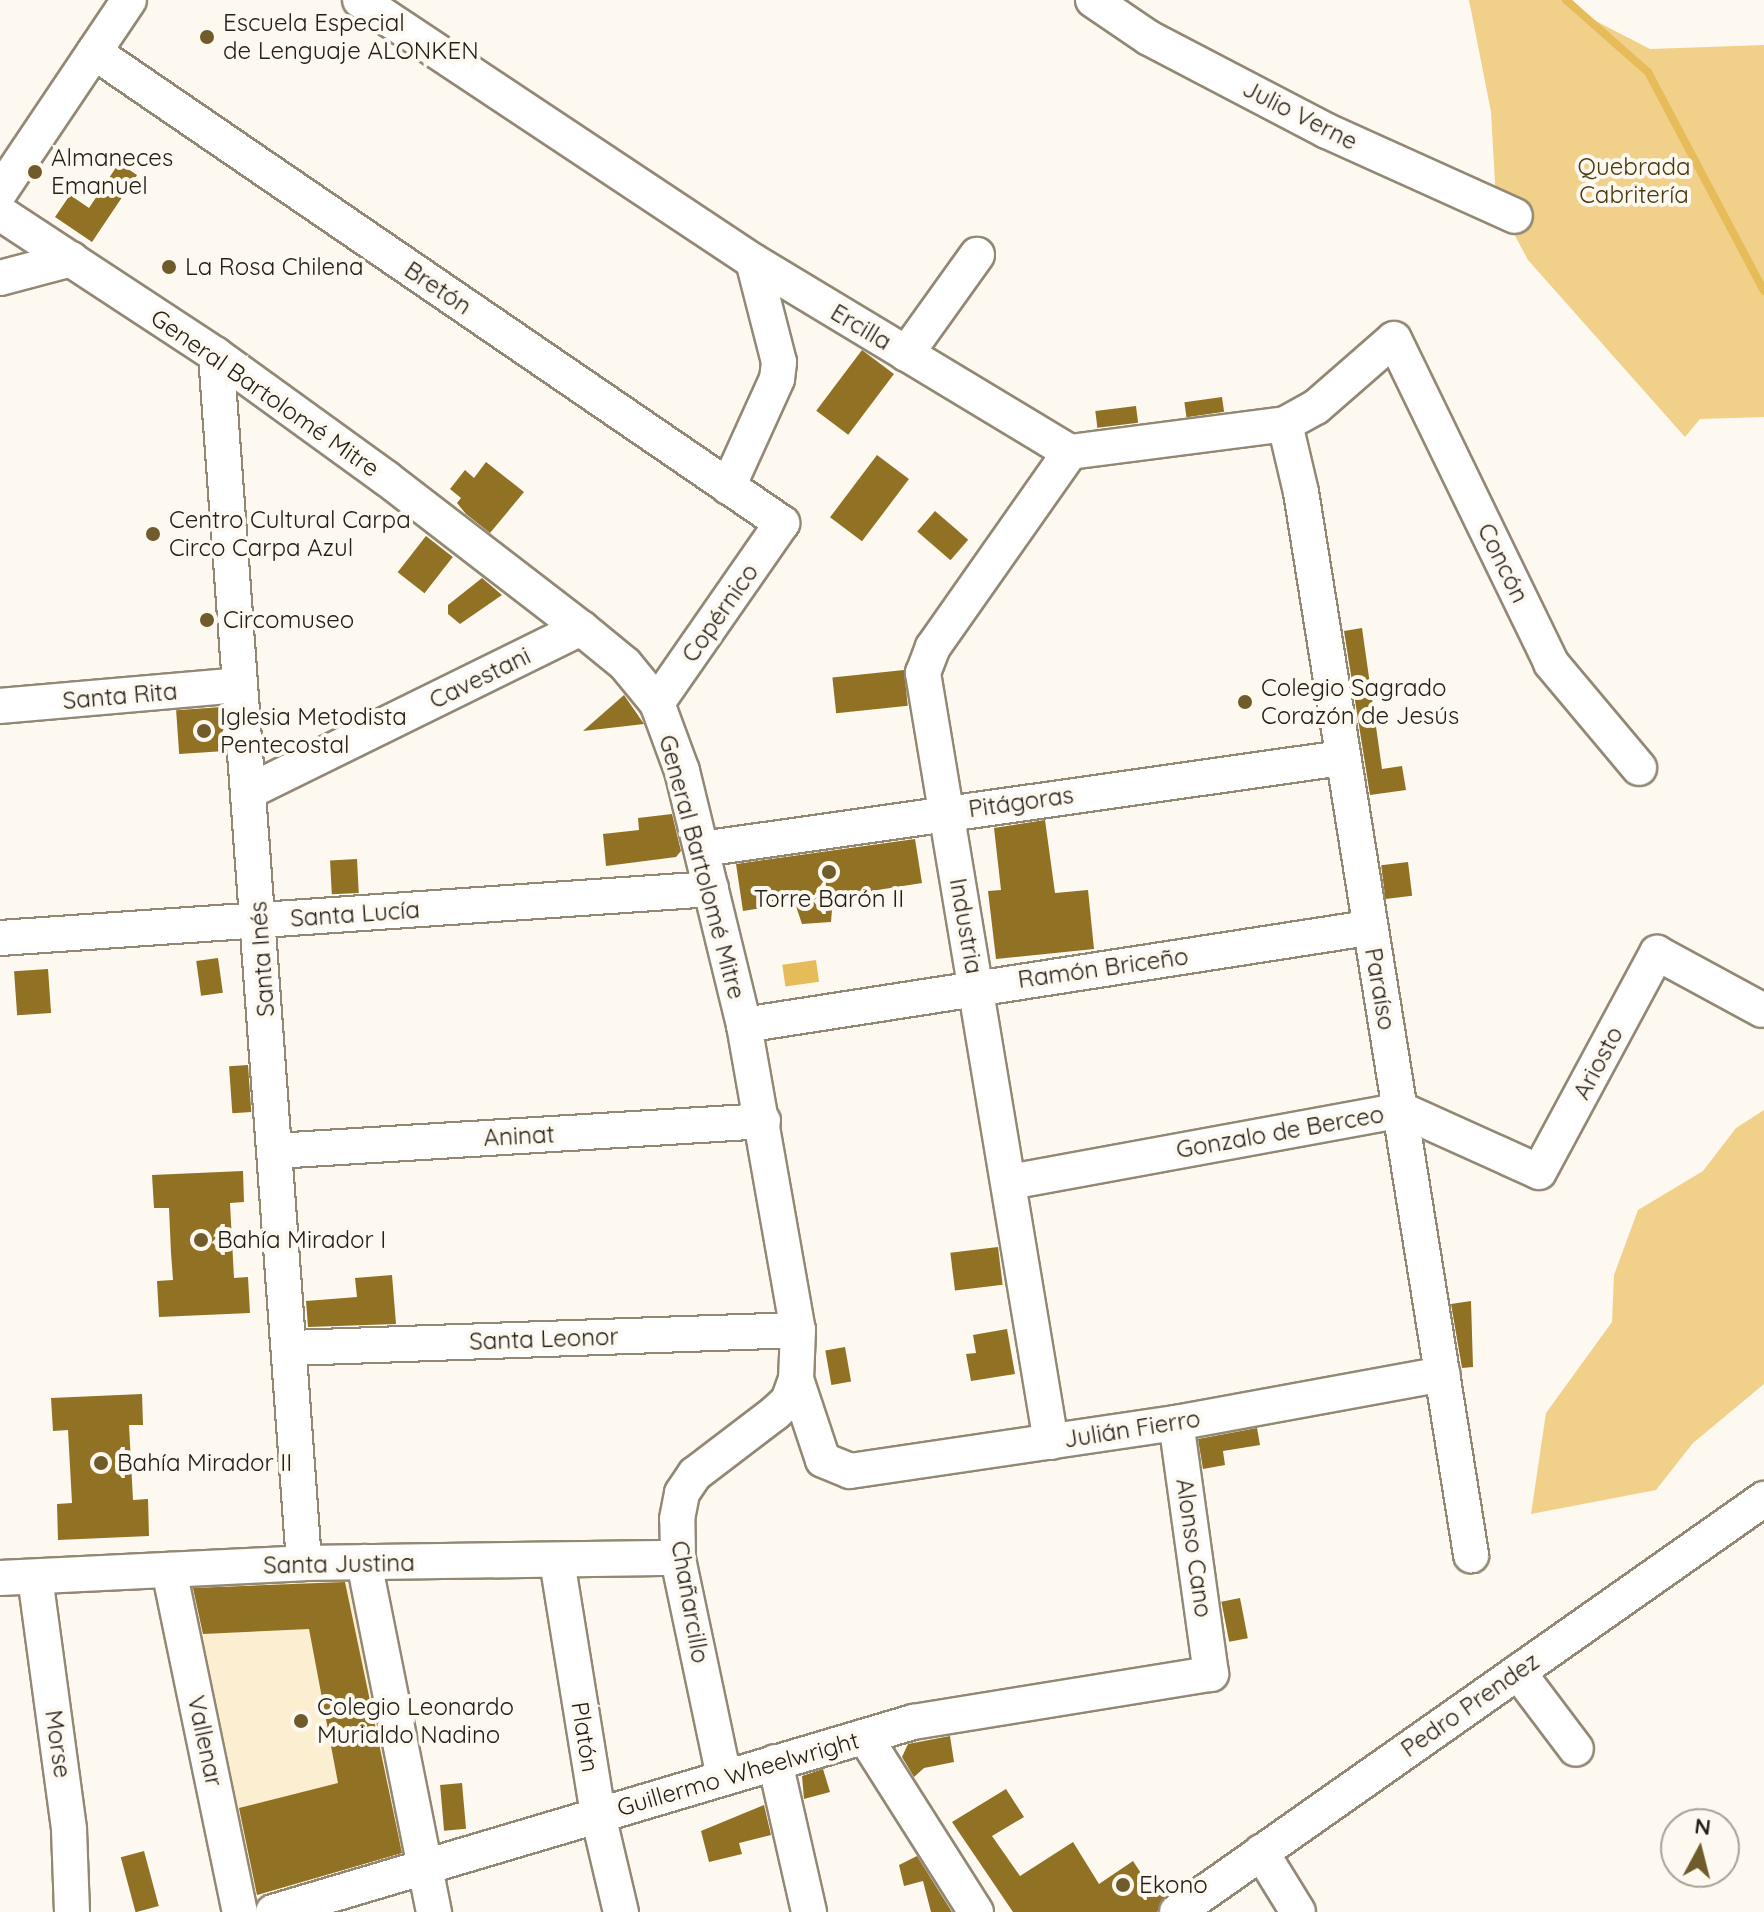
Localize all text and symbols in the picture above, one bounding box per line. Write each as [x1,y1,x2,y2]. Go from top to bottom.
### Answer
place label: Escuela Especial de Lenguaje ALONKEN [223,9,479,65]
marker: Escuela Especial de Lenguaje ALONKEN [198,28,216,46]
street label: Julio Verne [1238,74,1362,156]
place label: Almaneces Emanuel [51,144,173,200]
park label: Quebrada Cabritería [1578,153,1690,209]
marker: Almaneces Emanuel [26,163,44,181]
place label: La Rosa Chilena [185,253,364,281]
street label: Bretón [399,255,477,321]
marker: La Rosa Chilena [160,258,178,276]
street label: Ercilla [826,298,896,356]
street label: General Bartolomé Mitre [145,303,385,483]
place label: Centro Cultural Carpa Circo Carpa Azul [169,506,411,562]
street label: Concón [1471,519,1535,607]
marker: Centro Cultural Carpa Circo Carpa Azul [144,525,162,543]
street label: Copérnico [676,558,764,668]
place label: Circomuseo [223,606,354,634]
marker: Circomuseo [198,611,216,629]
street label: Cavestani [425,641,535,715]
place label: Colegio Sagrado Corazón de Jesús [1261,674,1459,730]
street label: Santa Rita [61,677,179,715]
marker: Colegio Sagrado Corazón de Jesús [1236,693,1254,711]
place label: Iglesia Metodista Pentecostal [220,703,407,759]
marker: Iglesia Metodista Pentecostal [195,722,213,740]
street label: General Bartolomé Mitre [653,732,751,1002]
street label: Pitágoras [967,780,1075,824]
marker: Torre Barón II [820,863,838,881]
street label: Industria [943,876,989,976]
place label: Torre Barón II [754,885,904,913]
street label: Santa Lucía [289,895,421,933]
street label: Santa Inés [244,900,280,1018]
street label: Ramón Briceño [1016,942,1190,994]
street label: Paraíso [1359,946,1401,1032]
street label: Ariosto [1567,1022,1629,1104]
street label: Gonzalo de Berceo [1174,1100,1386,1164]
street label: Aninat [483,1120,555,1152]
place label: Bahía Mirador I [217,1226,386,1254]
marker: Bahía Mirador I [192,1231,210,1249]
street label: Santa Leonor [469,1322,619,1356]
street label: Julián Fierro [1062,1404,1202,1454]
place label: Bahía Mirador II [117,1449,292,1477]
marker: Bahía Mirador II [92,1454,110,1472]
street label: Alonso Cano [1170,1477,1218,1619]
street label: Chañarcillo [665,1539,715,1665]
street label: Santa Justina [263,1548,415,1580]
street label: Pedro Prendez [1395,1647,1545,1763]
street label: Vallenar [181,1693,229,1789]
place label: Colegio Leonardo Murialdo Nadino [317,1693,514,1749]
street label: Platón [565,1700,605,1774]
street label: Morse [39,1708,77,1780]
marker: Colegio Leonardo Murialdo Nadino [292,1712,310,1730]
street label: Guillermo Wheelwright [614,1726,862,1822]
north arrow [1660,1808,1740,1888]
text: N [1693,1811,1712,1841]
place label: Ekono [1139,1871,1208,1899]
marker: Ekono [1114,1876,1132,1894]

